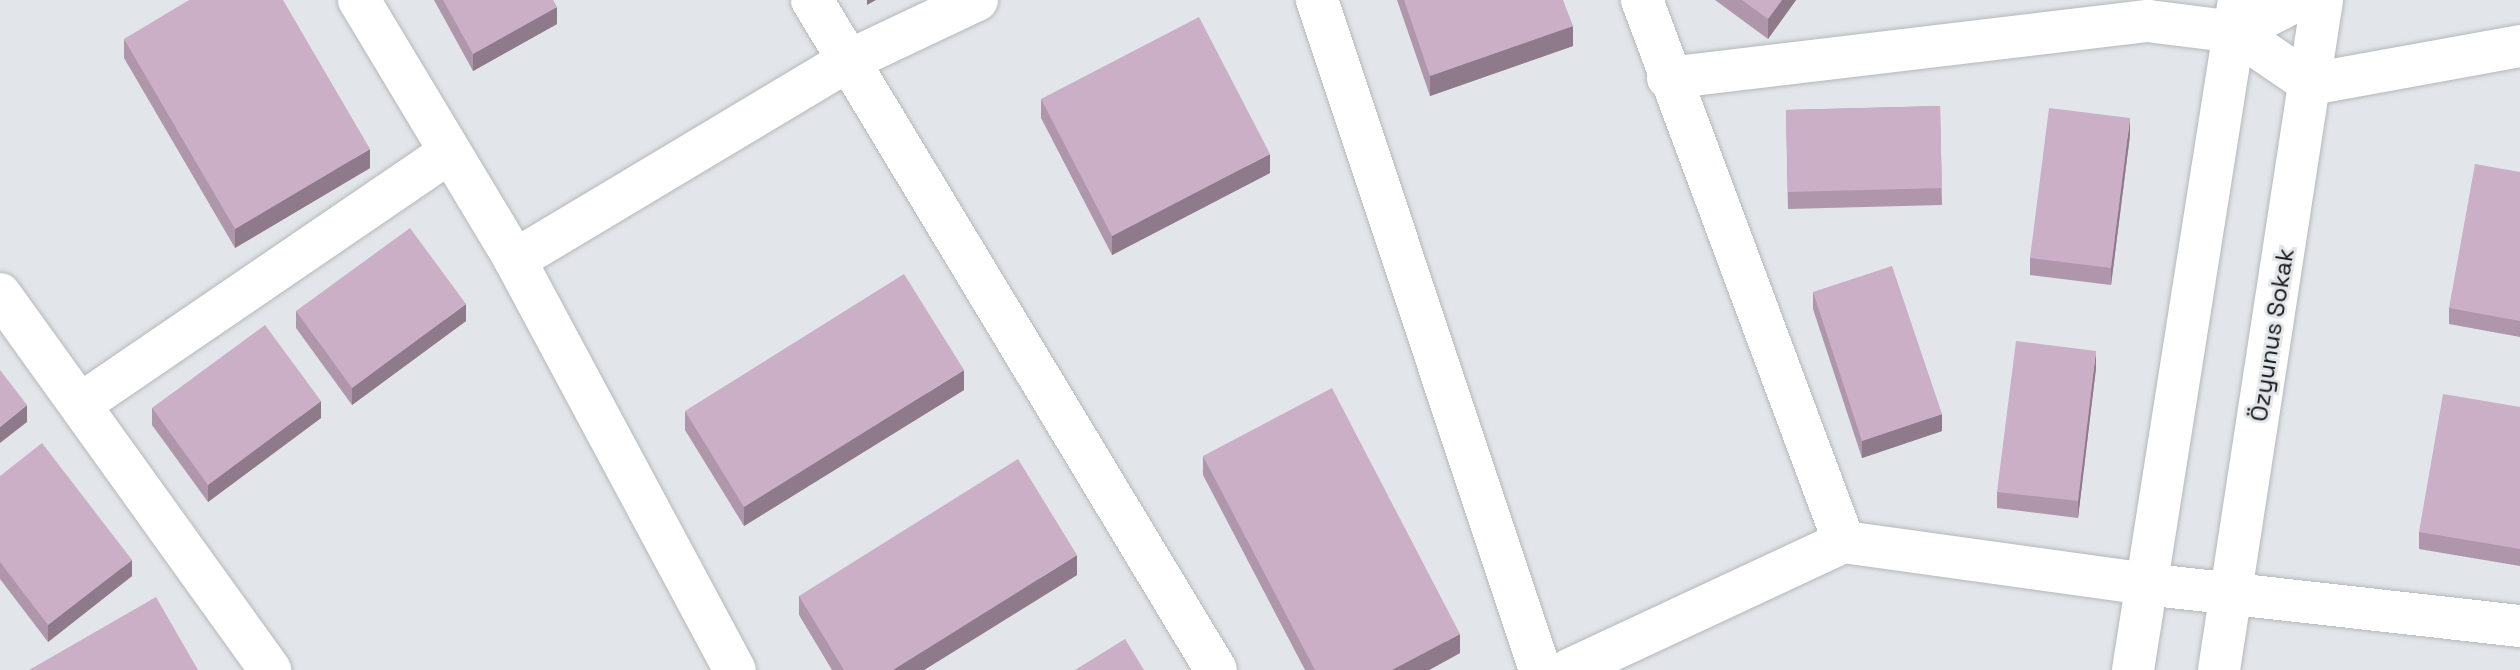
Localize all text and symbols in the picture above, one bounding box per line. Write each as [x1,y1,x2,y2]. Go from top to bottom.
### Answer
street label: Özyunus Sokak [2244,246,2300,424]

